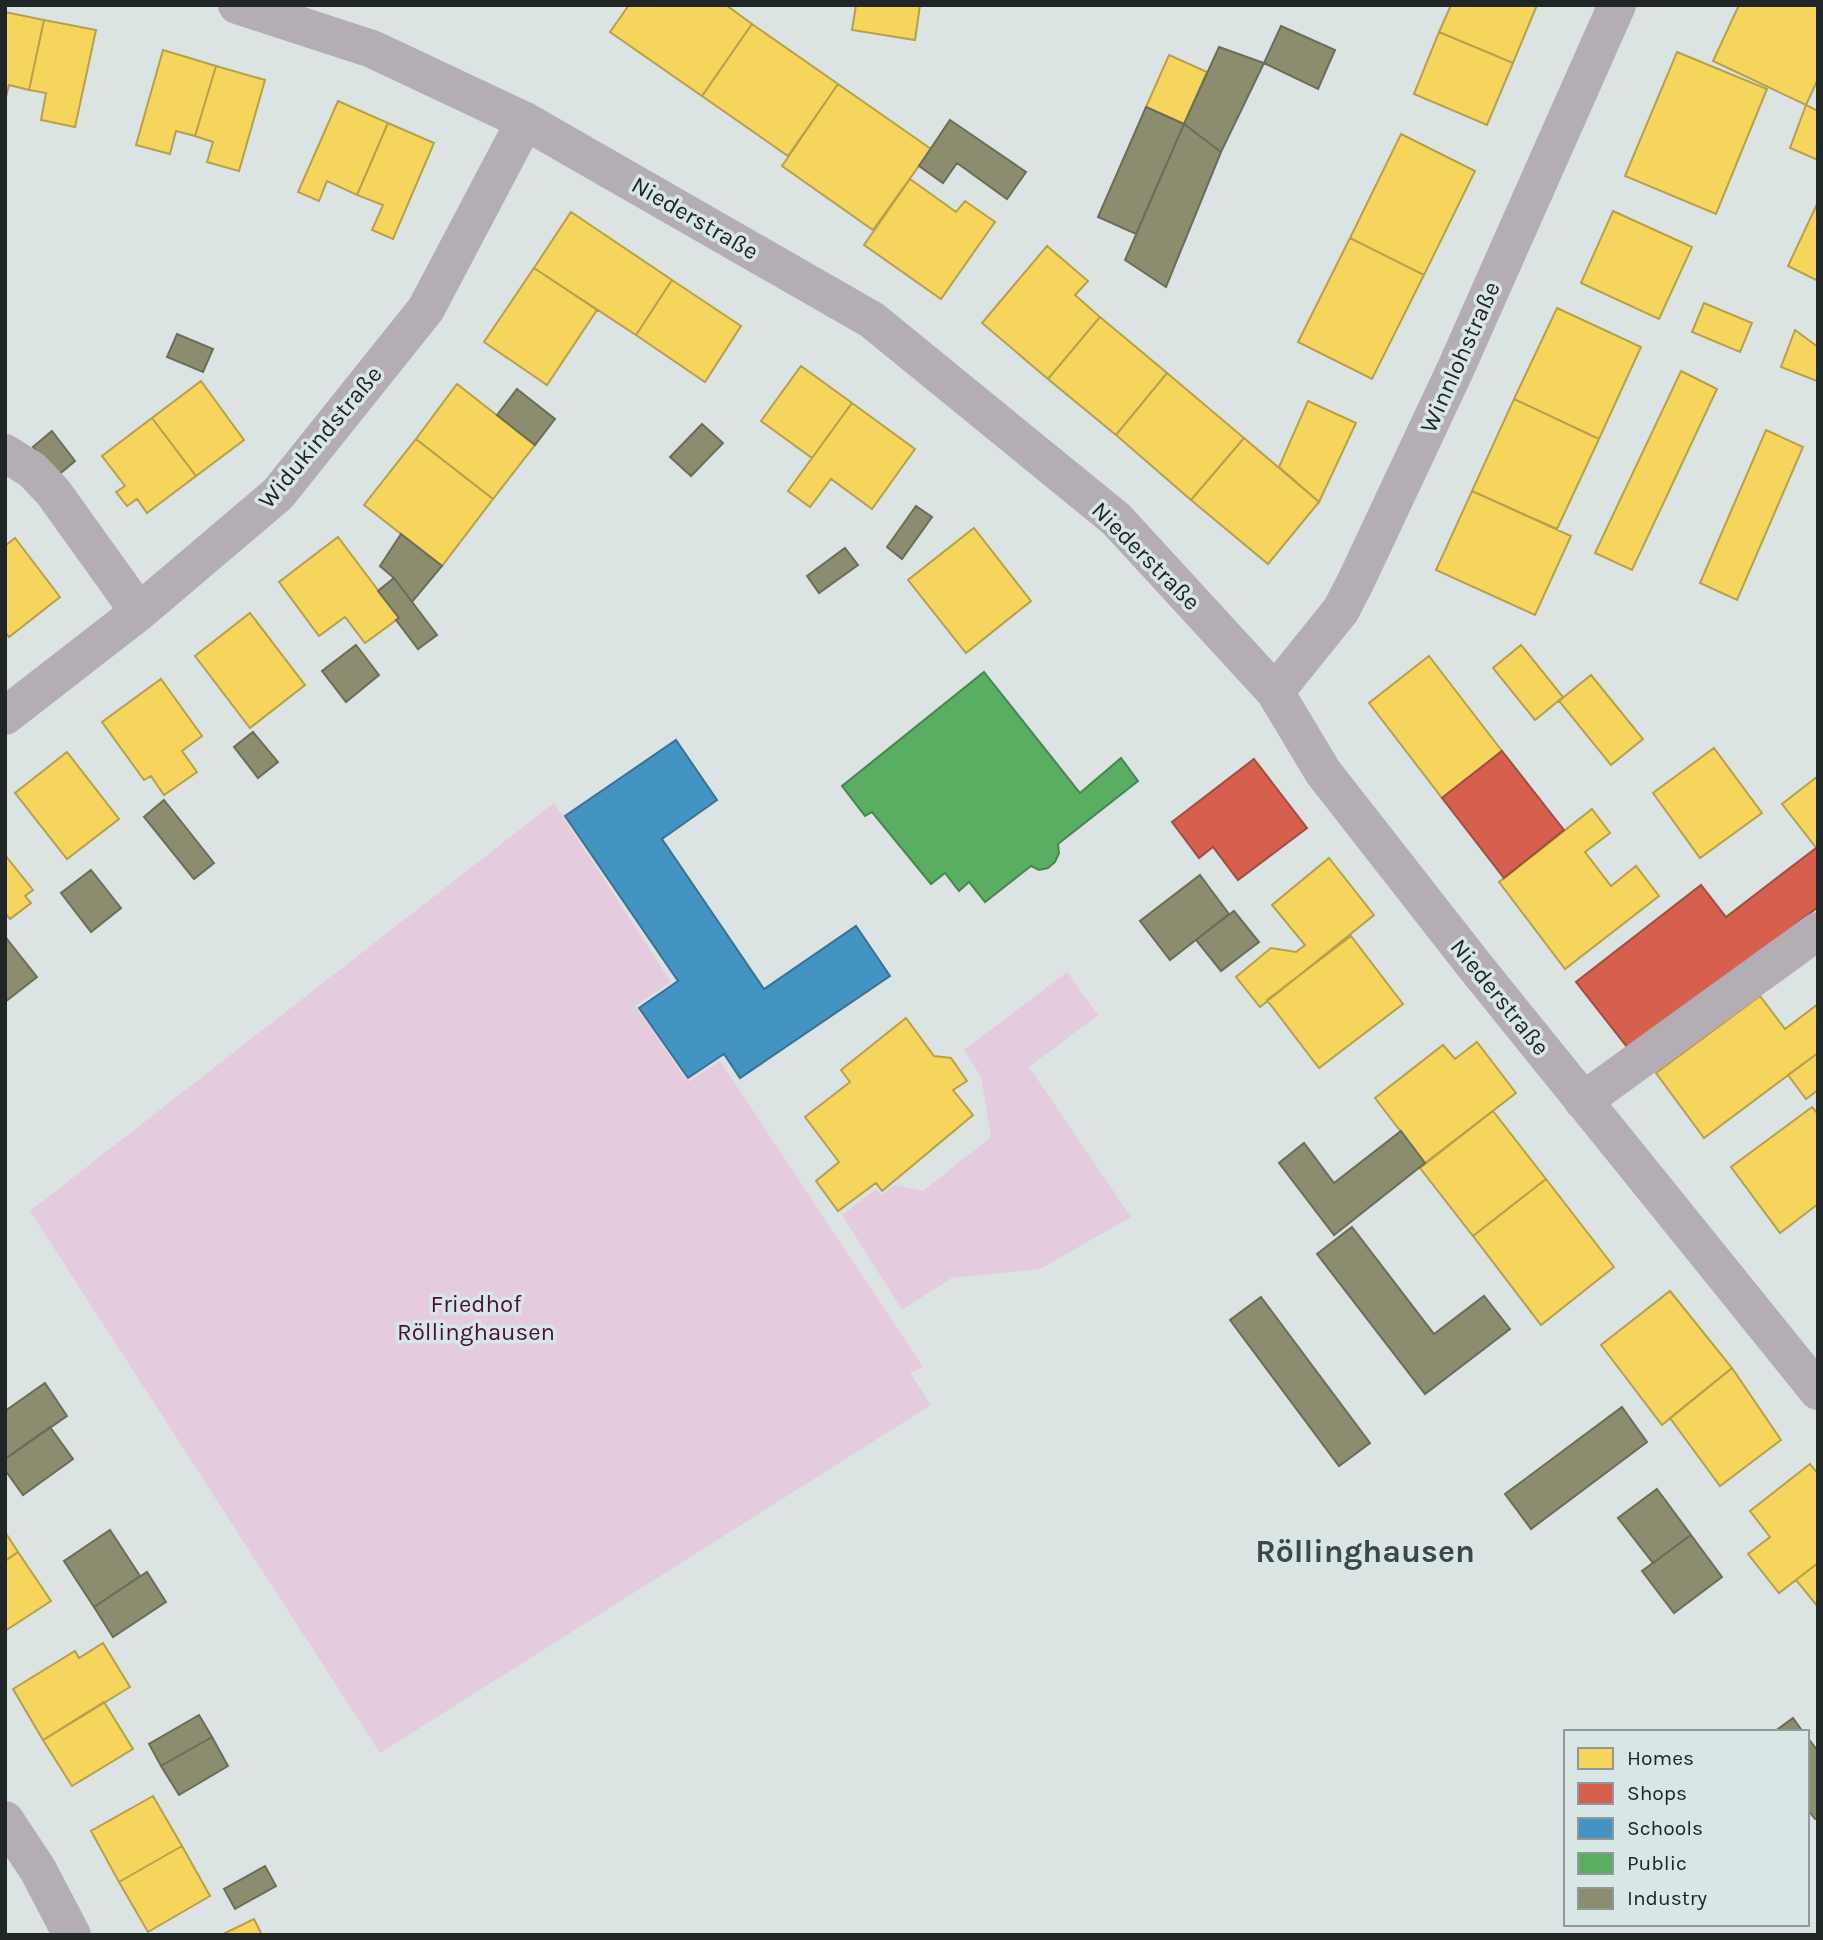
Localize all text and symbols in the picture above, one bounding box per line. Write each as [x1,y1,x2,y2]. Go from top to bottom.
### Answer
street label: Niederstraße [627,170,763,266]
street label: Winnlohstraße [1414,277,1506,437]
street label: Widukindstraße [252,360,388,514]
street label: Niederstraße [1086,496,1206,616]
street label: Niederstraße [1445,933,1555,1061]
park label: Friedhof Röllinghausen [397,1290,555,1346]
district label: Röllinghausen [1255,1533,1475,1570]
legend [1564,1730,1809,1926]
text: Homes [1627,1746,1694,1770]
text: Shops [1627,1781,1687,1805]
text: Schools [1627,1816,1703,1840]
text: Public [1627,1851,1687,1875]
text: Industry [1627,1886,1707,1910]

